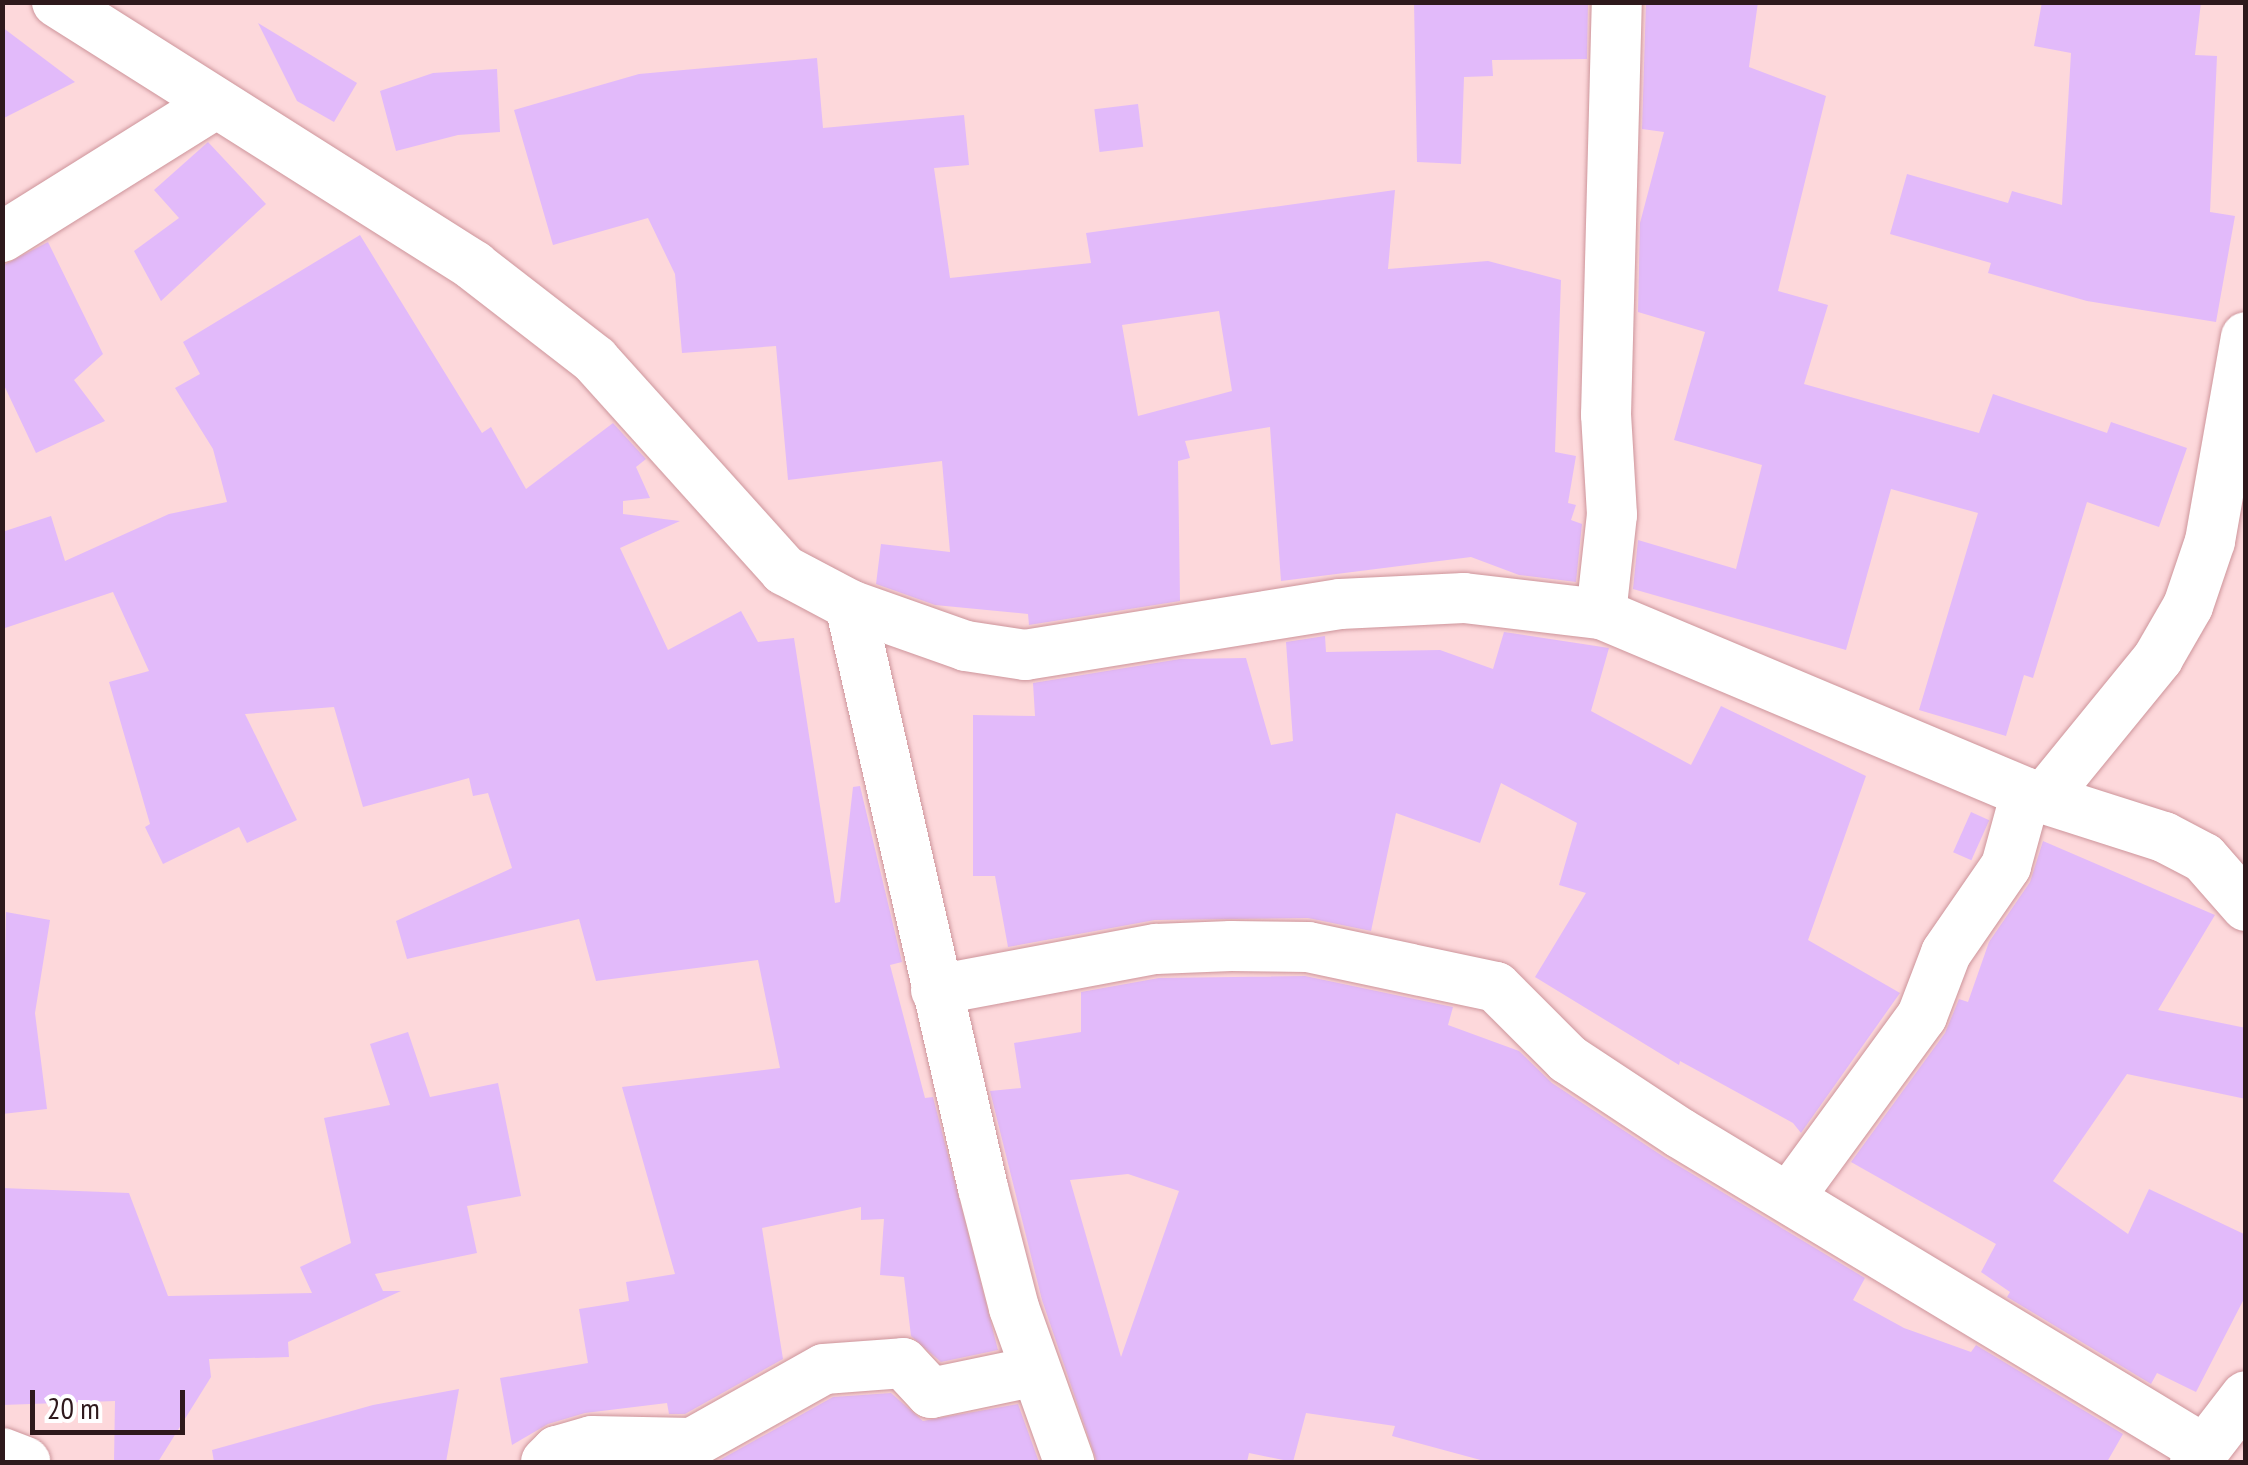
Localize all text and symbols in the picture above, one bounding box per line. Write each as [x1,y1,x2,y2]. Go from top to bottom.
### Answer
scale bar [35,1370,190,1432]
text: 20 m [47,1388,100,1427]

